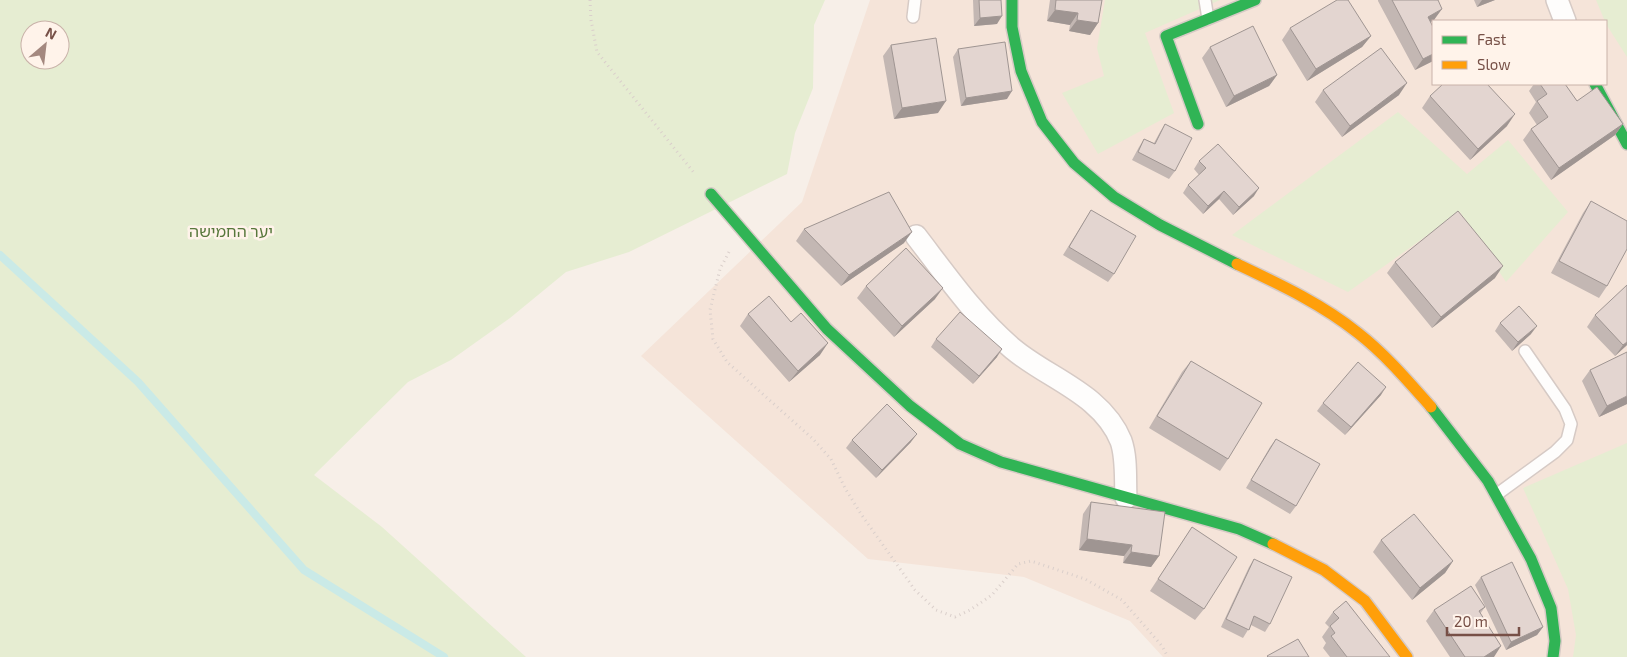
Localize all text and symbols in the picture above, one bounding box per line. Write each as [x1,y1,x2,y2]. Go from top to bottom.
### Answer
north arrow [20,20,70,70]
legend [1432,20,1607,85]
text: N [43,23,60,43]
text: Fast [1477,30,1507,48]
text: Slow [1477,55,1511,73]
park label: יער החמישה [189,221,273,240]
scale bar [1447,604,1520,636]
text: 20 m [1454,612,1488,630]

